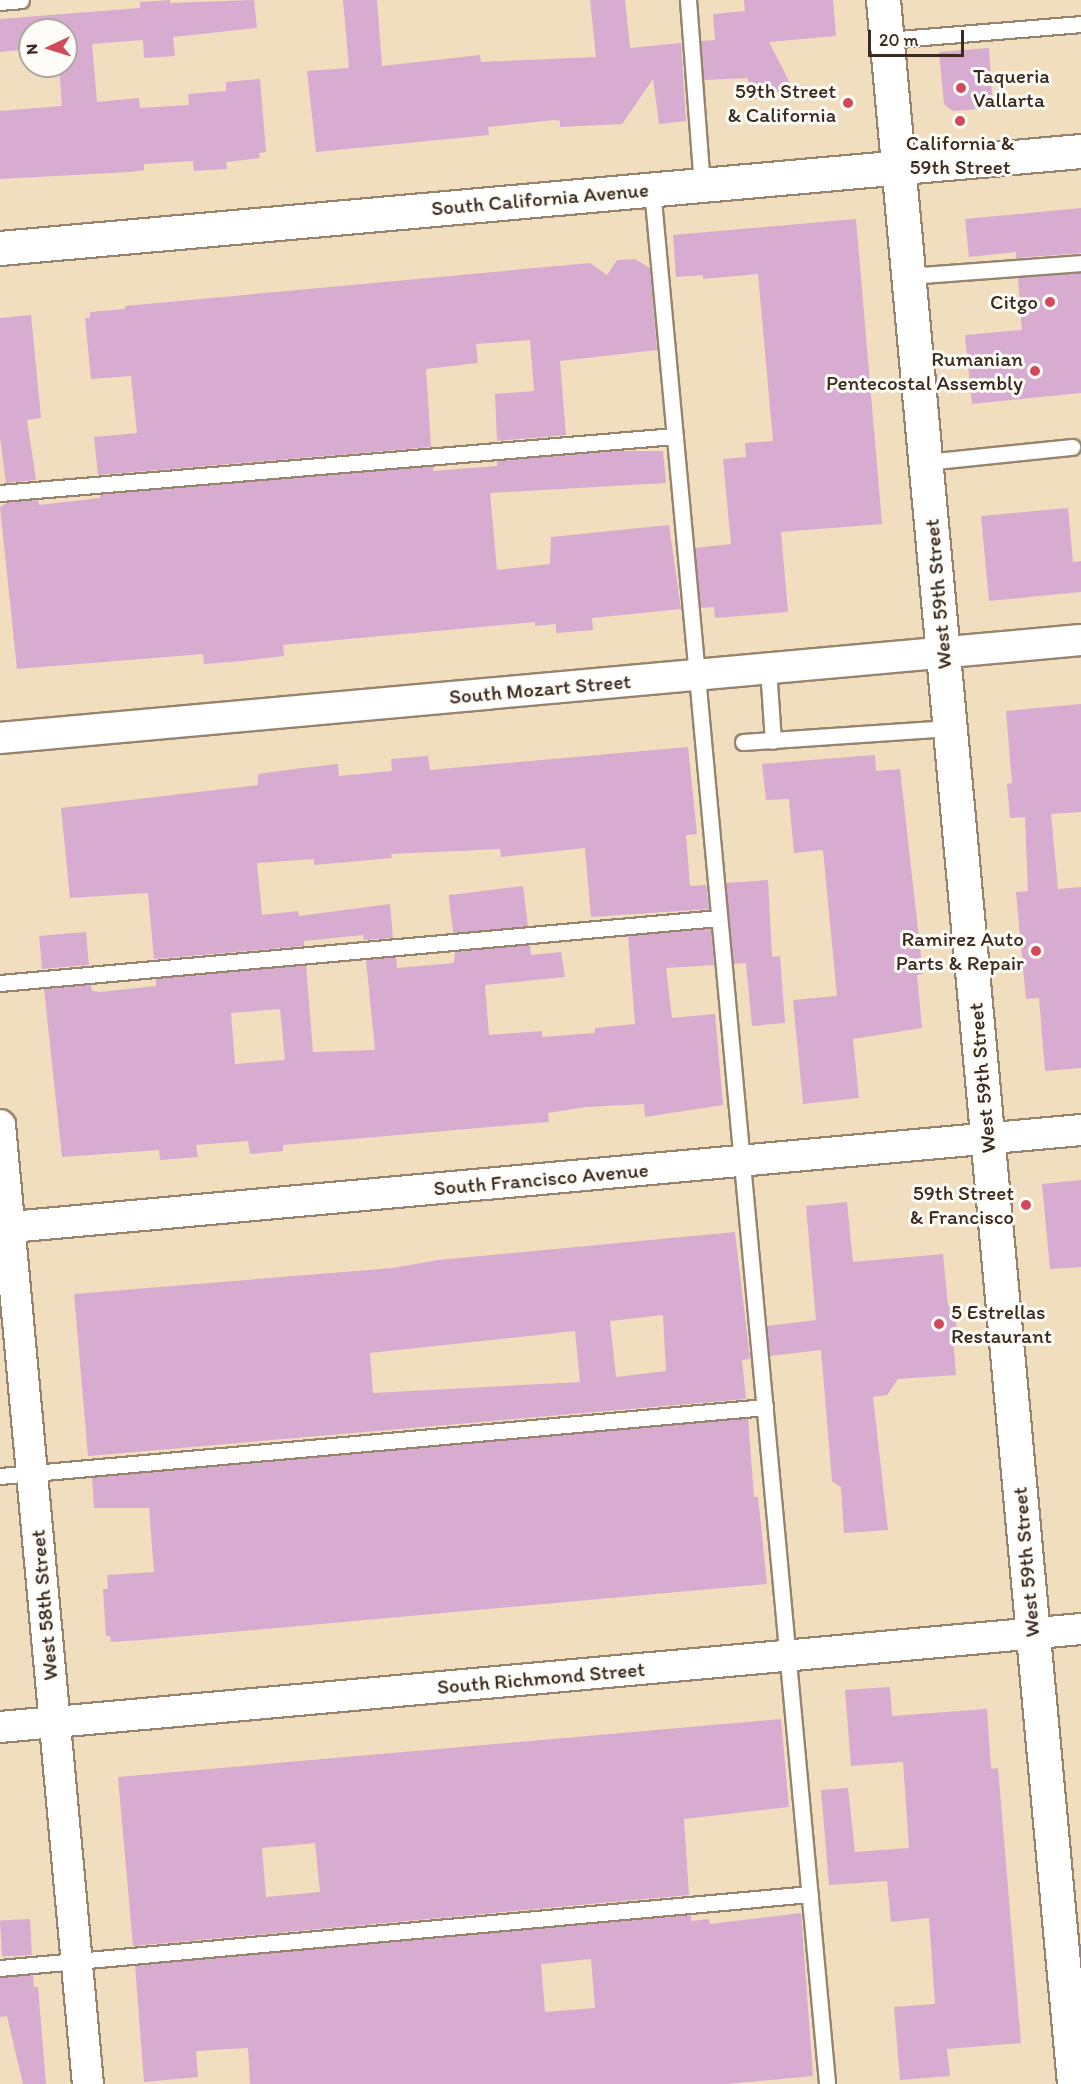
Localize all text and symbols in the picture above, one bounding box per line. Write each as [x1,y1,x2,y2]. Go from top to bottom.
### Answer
north arrow [18,18,78,78]
scale bar [871,18,967,56]
text: 20 m [879,29,919,51]
text: N [22,43,41,55]
place label: Taqueria Vallarta [973,63,1050,113]
place label: 59th Street & California [727,78,836,128]
marker: Taqueria Vallarta [954,81,968,95]
marker: 59th Street & California [841,96,855,110]
marker: California & 59th Street [953,114,967,128]
place label: California & 59th Street [906,130,1014,180]
street label: South California Avenue [430,177,650,221]
place label: Citgo [990,289,1038,315]
marker: Citgo [1043,295,1057,309]
place label: Rumanian Pentecostal Assembly [826,346,1023,396]
marker: Rumanian Pentecostal Assembly [1028,364,1042,378]
street label: West 59th Street [919,518,957,670]
street label: South Mozart Street [449,669,631,709]
place label: Ramirez Auto Parts & Repair [896,926,1024,976]
marker: Ramirez Auto Parts & Repair [1029,944,1043,958]
street label: West 59th Street [963,1002,1001,1154]
street label: South Francisco Avenue [434,1157,648,1201]
place label: 59th Street & Francisco [910,1180,1014,1230]
marker: 59th Street & Francisco [1019,1198,1033,1212]
place label: 5 Estrellas Restaurant [951,1299,1052,1349]
marker: 5 Estrellas Restaurant [932,1317,946,1331]
street label: West 59th Street [1007,1486,1045,1638]
street label: West 58th Street [25,1529,63,1681]
street label: South Richmond Street [436,1656,646,1700]

